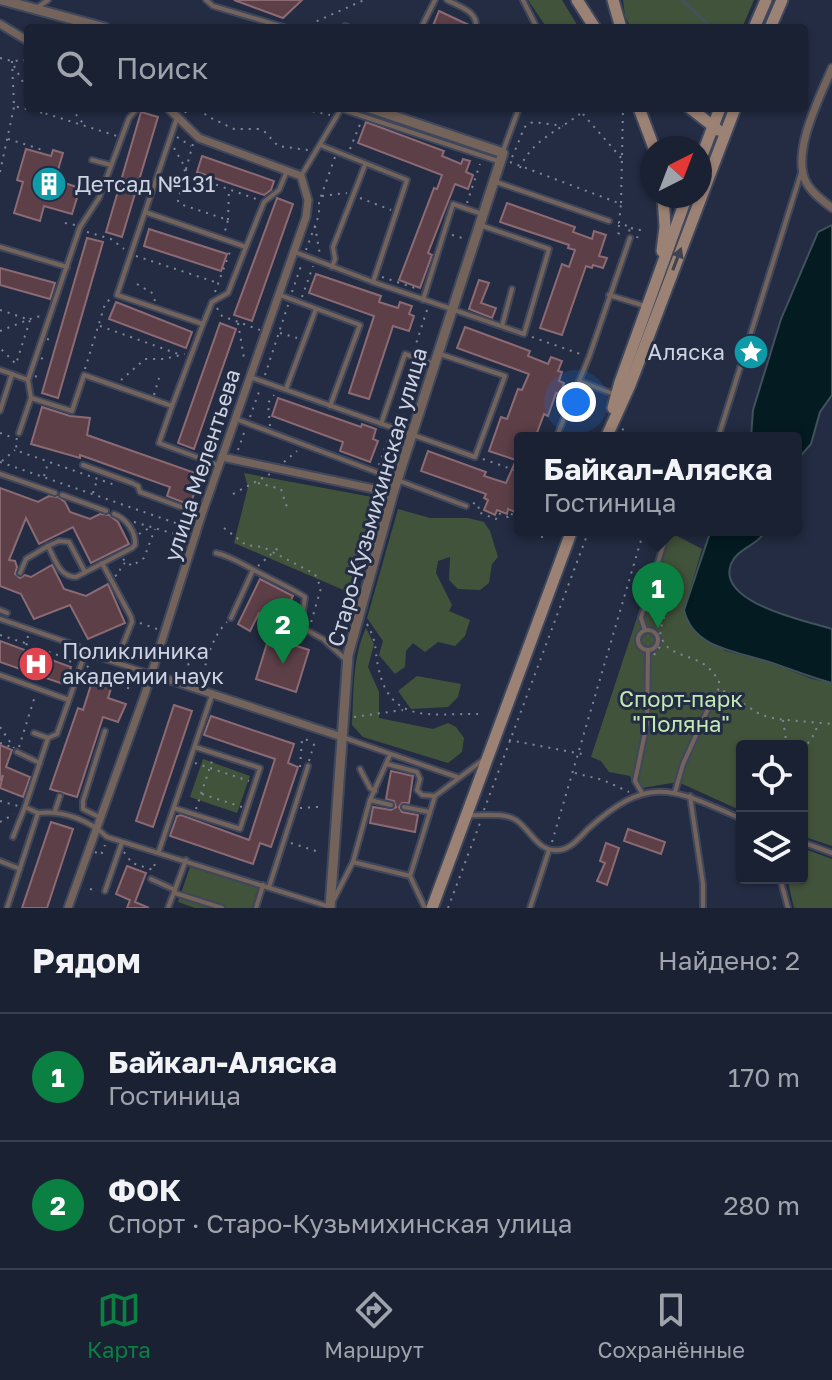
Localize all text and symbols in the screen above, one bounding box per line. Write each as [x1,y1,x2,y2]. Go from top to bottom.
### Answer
search box [24,24,808,112]
icon: search [52,46,96,90]
text: Поиск [116,50,208,86]
north arrow [640,136,712,208]
building icon: Детсад №131 [30,165,68,203]
place label: Детсад №131 [75,170,216,197]
one-way arrow [671,247,684,271]
place icon: Аляска [732,333,770,371]
place label: Аляска [648,338,725,365]
street label: Старо-Кузьмихинская улица [321,344,432,650]
street label: улица Мелентьева [158,365,245,564]
your location [556,382,596,422]
popup [514,432,802,536]
text: Байкал-Аляска [544,451,772,487]
text: Гостиница [544,487,676,518]
pin: 1 [632,562,684,628]
pin: 2 [257,598,309,664]
place label: Поликлиника академии наук [62,637,224,689]
hospital icon: Поликлиника академии наук [17,645,55,683]
park label: Спорт-парк "Поляна" [619,685,743,737]
map controls [736,740,808,884]
button: locate [736,740,808,812]
button: layers [736,812,808,884]
text: Рядом [32,940,141,980]
text: Найдено: 2 [658,945,800,976]
text: Байкал-Аляска [108,1044,337,1080]
text: 1 [51,1062,65,1093]
text: 170 m [728,1062,800,1093]
text: Гостиница [108,1080,241,1111]
text: ФОК [108,1172,181,1208]
text: 2 [50,1190,66,1221]
text: 280 m [723,1190,800,1221]
text: Спорт · Старо-Кузьмихинская улица [108,1208,572,1239]
tab: Карта [87,1288,151,1363]
tab: Маршрут [324,1288,424,1363]
tab: Сохранённые [597,1288,745,1363]

